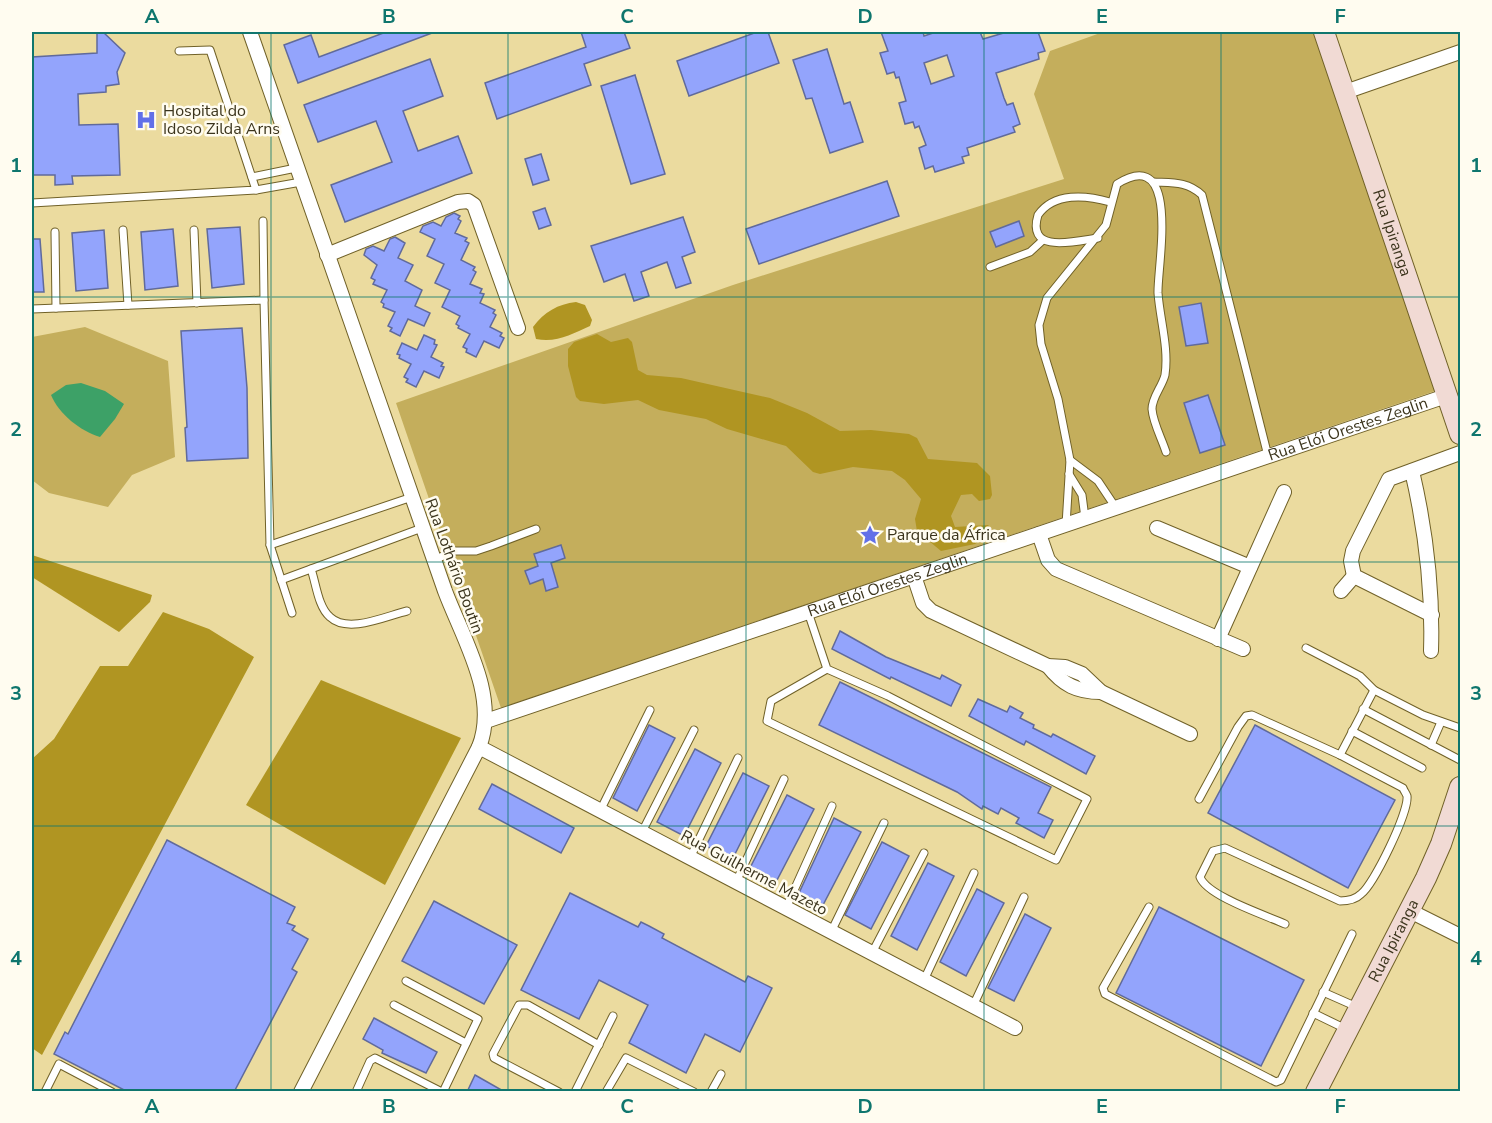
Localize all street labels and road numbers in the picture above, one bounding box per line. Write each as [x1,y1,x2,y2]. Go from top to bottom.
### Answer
street label: Rua Ipiranga [1367,186,1417,279]
street label: Rua Elói Orestes Zeglin [1265,392,1431,467]
street label: Rua Lothário Boutin [419,495,489,637]
street label: Rua Elói Orestes Zeglin [805,548,971,622]
street label: Rua Guilherme Mazeto [677,825,831,921]
street label: Rua Ipiranga [1363,895,1424,986]

